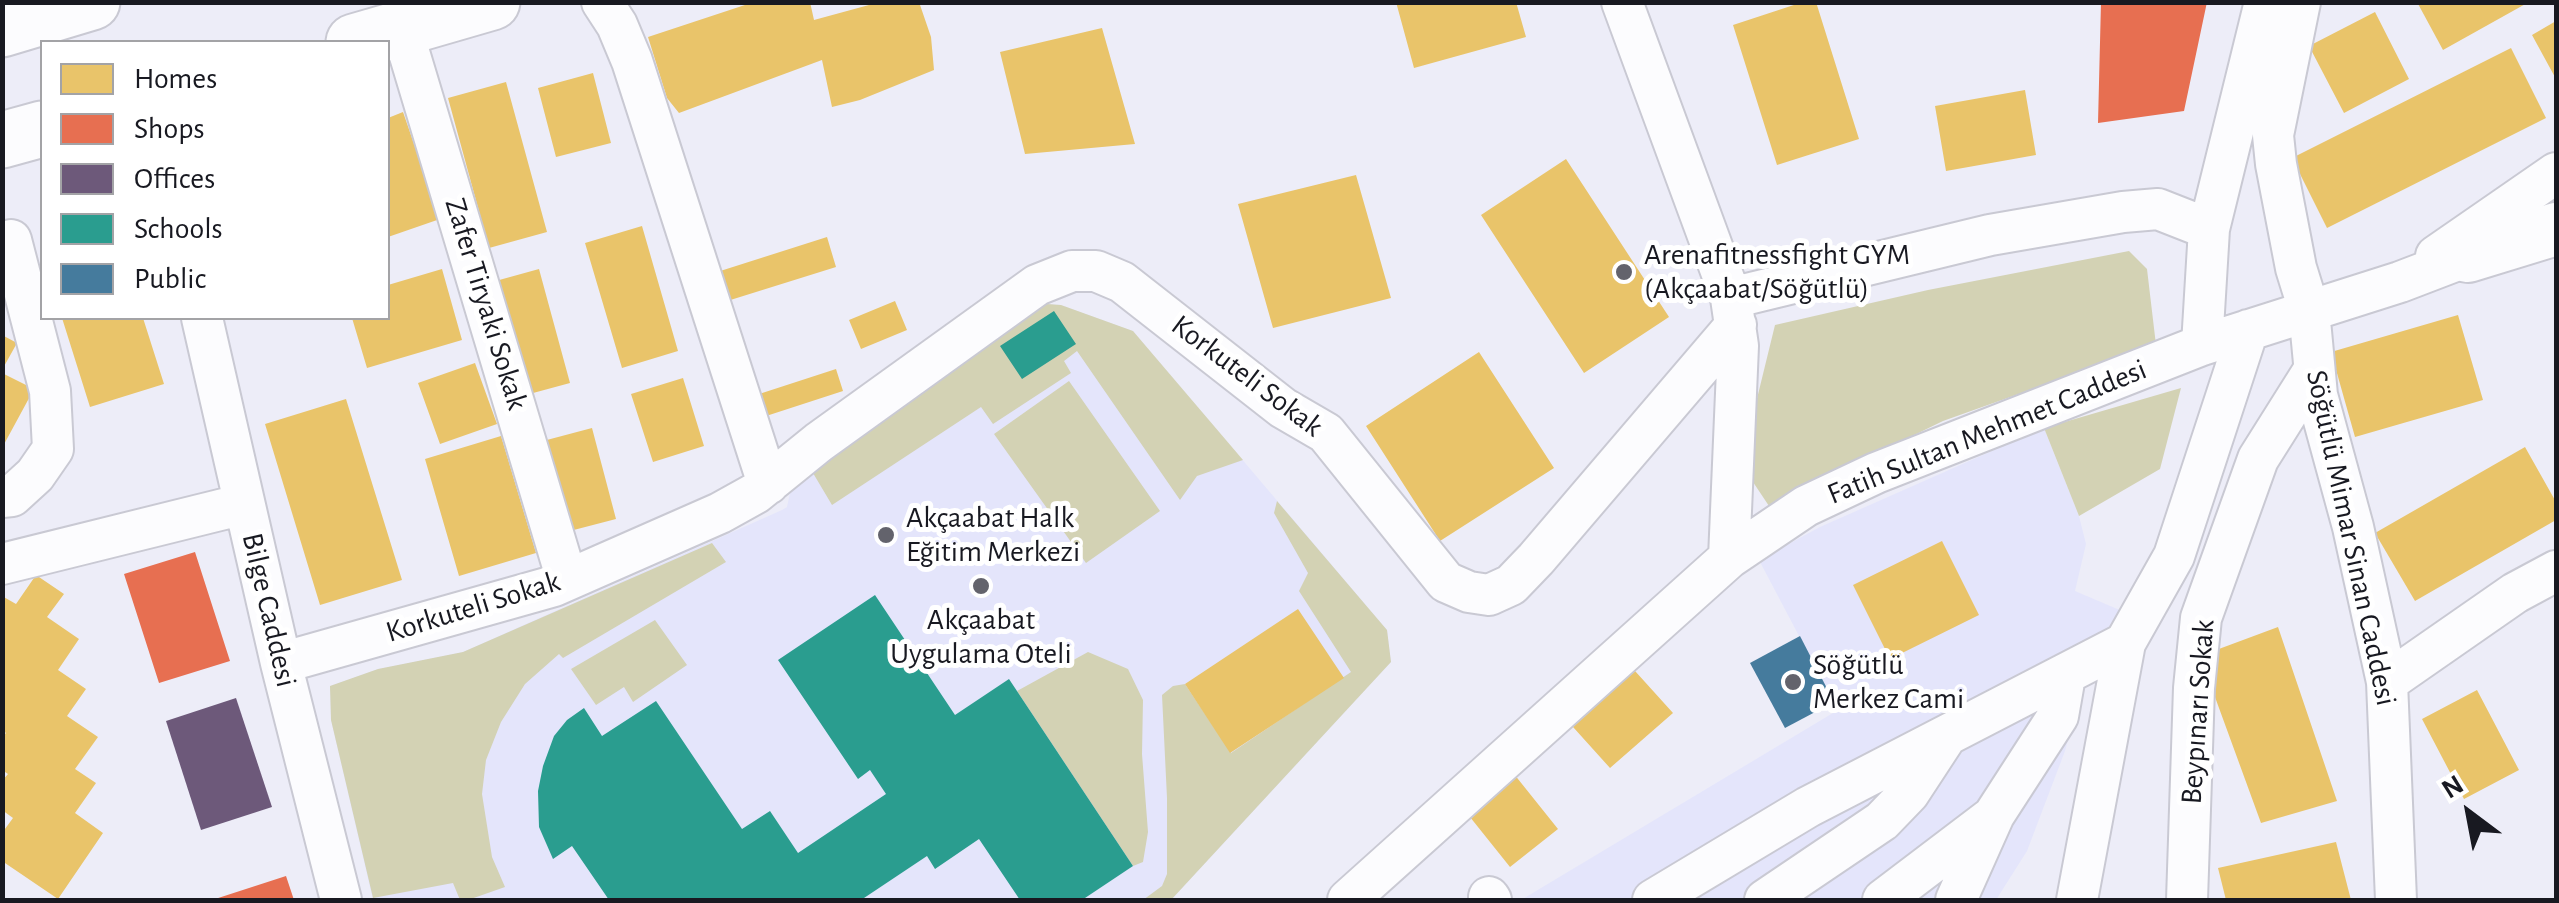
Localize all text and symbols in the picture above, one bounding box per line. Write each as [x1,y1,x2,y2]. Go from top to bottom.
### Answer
legend [40,40,390,320]
text: Homes [134,64,217,94]
text: Shops [134,114,205,144]
text: Offices [134,164,215,194]
street label: Zafer Tiryaki Sokak [437,194,535,414]
text: Schools [134,214,223,244]
place label: Arenafitnessfight GYM (Akçaabat/Söğütlü) [1644,237,1910,308]
marker: Arenafitnessfight GYM (Akçaabat/Söğütlü) [1613,261,1635,283]
text: Public [134,264,206,294]
street label: Korkuteli Sokak [1164,307,1330,445]
street label: Fatih Sultan Mehmet Caddesi [1822,351,2152,513]
street label: Söğütlü Mimar Sinan Caddesi [2298,367,2404,709]
place label: Akçaabat Halk Eğitim Merkezi [906,500,1080,570]
marker: Akçaabat Halk Eğitim Merkezi [875,524,897,546]
street label: Bilge Caddesi [234,530,304,690]
street label: Korkuteli Sokak [381,563,565,651]
marker: Akçaabat Uygulama Oteli [970,575,992,597]
place label: Akçaabat Uygulama Oteli [890,602,1072,672]
street label: Beypınarı Sokak [2174,619,2222,805]
place label: Söğütlü Merkez Cami [1813,647,1964,718]
marker: Söğütlü Merkez Cami [1782,671,1804,693]
north arrow [2419,763,2519,863]
text: N [2437,771,2469,805]

